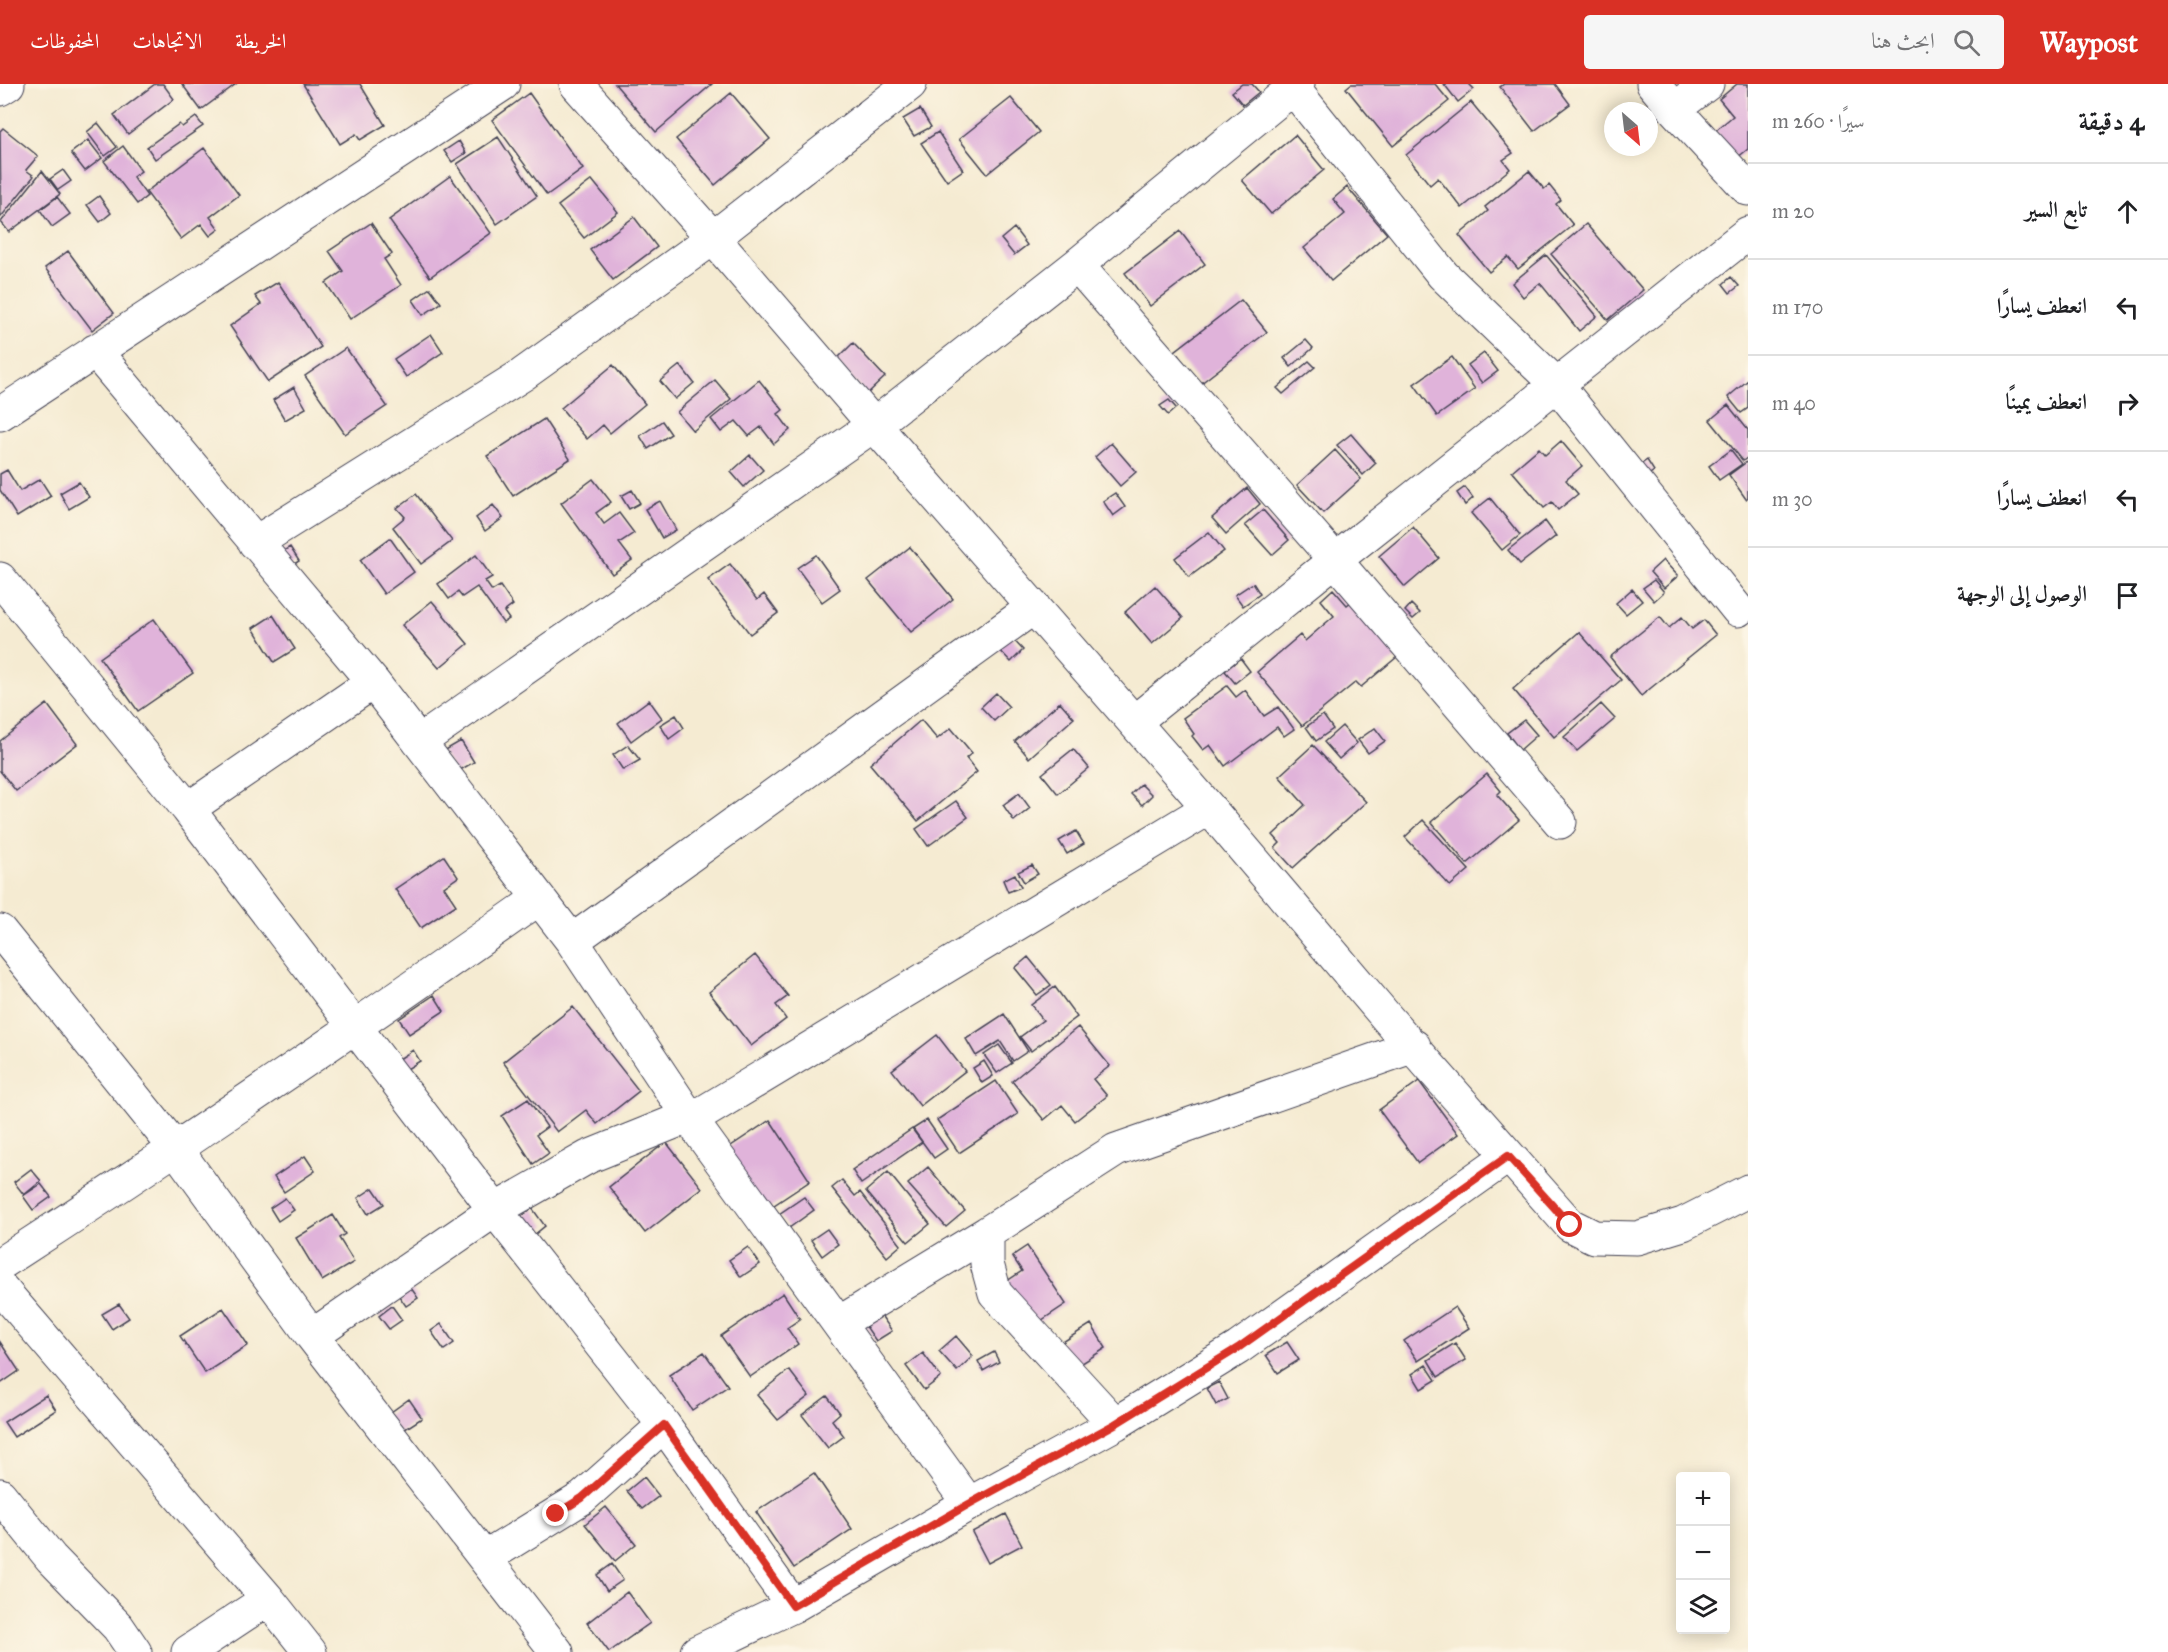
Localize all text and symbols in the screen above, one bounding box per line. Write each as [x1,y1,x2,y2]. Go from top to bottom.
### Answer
search box [1584,15,2004,69]
text: Waypost [2040,25,2138,60]
icon: search [1950,26,1983,59]
text: ابحث هنا [1871,27,1935,54]
text: المحفوظات [30,28,99,54]
text: الاتجاهات [132,28,202,54]
text: الخريطة [235,28,286,54]
north arrow [1604,102,1658,156]
text: 4 دقيقة [2079,105,2144,137]
text: سيرًا · 260 m [1772,109,1865,133]
icon: ahead [2111,195,2144,228]
text: تابع السير [2025,196,2087,223]
text: 20 m [1772,199,1815,223]
icon: left [2111,291,2144,324]
text: انعطف يسارًا [1997,292,2087,319]
text: 170 m [1772,295,1823,319]
icon: right [2111,387,2144,420]
text: انعطف يمينًا [2006,388,2087,415]
text: 40 m [1772,391,1816,415]
icon: left [2111,483,2144,516]
text: انعطف يسارًا [1997,484,2087,511]
text: 30 m [1772,487,1813,511]
icon: arrive [2111,579,2144,612]
text: الوصول إلى الوجهة [1957,580,2087,607]
route start [1556,1211,1582,1237]
map controls [1676,1472,1730,1634]
button: + [1676,1472,1730,1526]
route end [542,1500,568,1526]
button: − [1676,1526,1730,1580]
button: layers [1676,1580,1730,1634]

